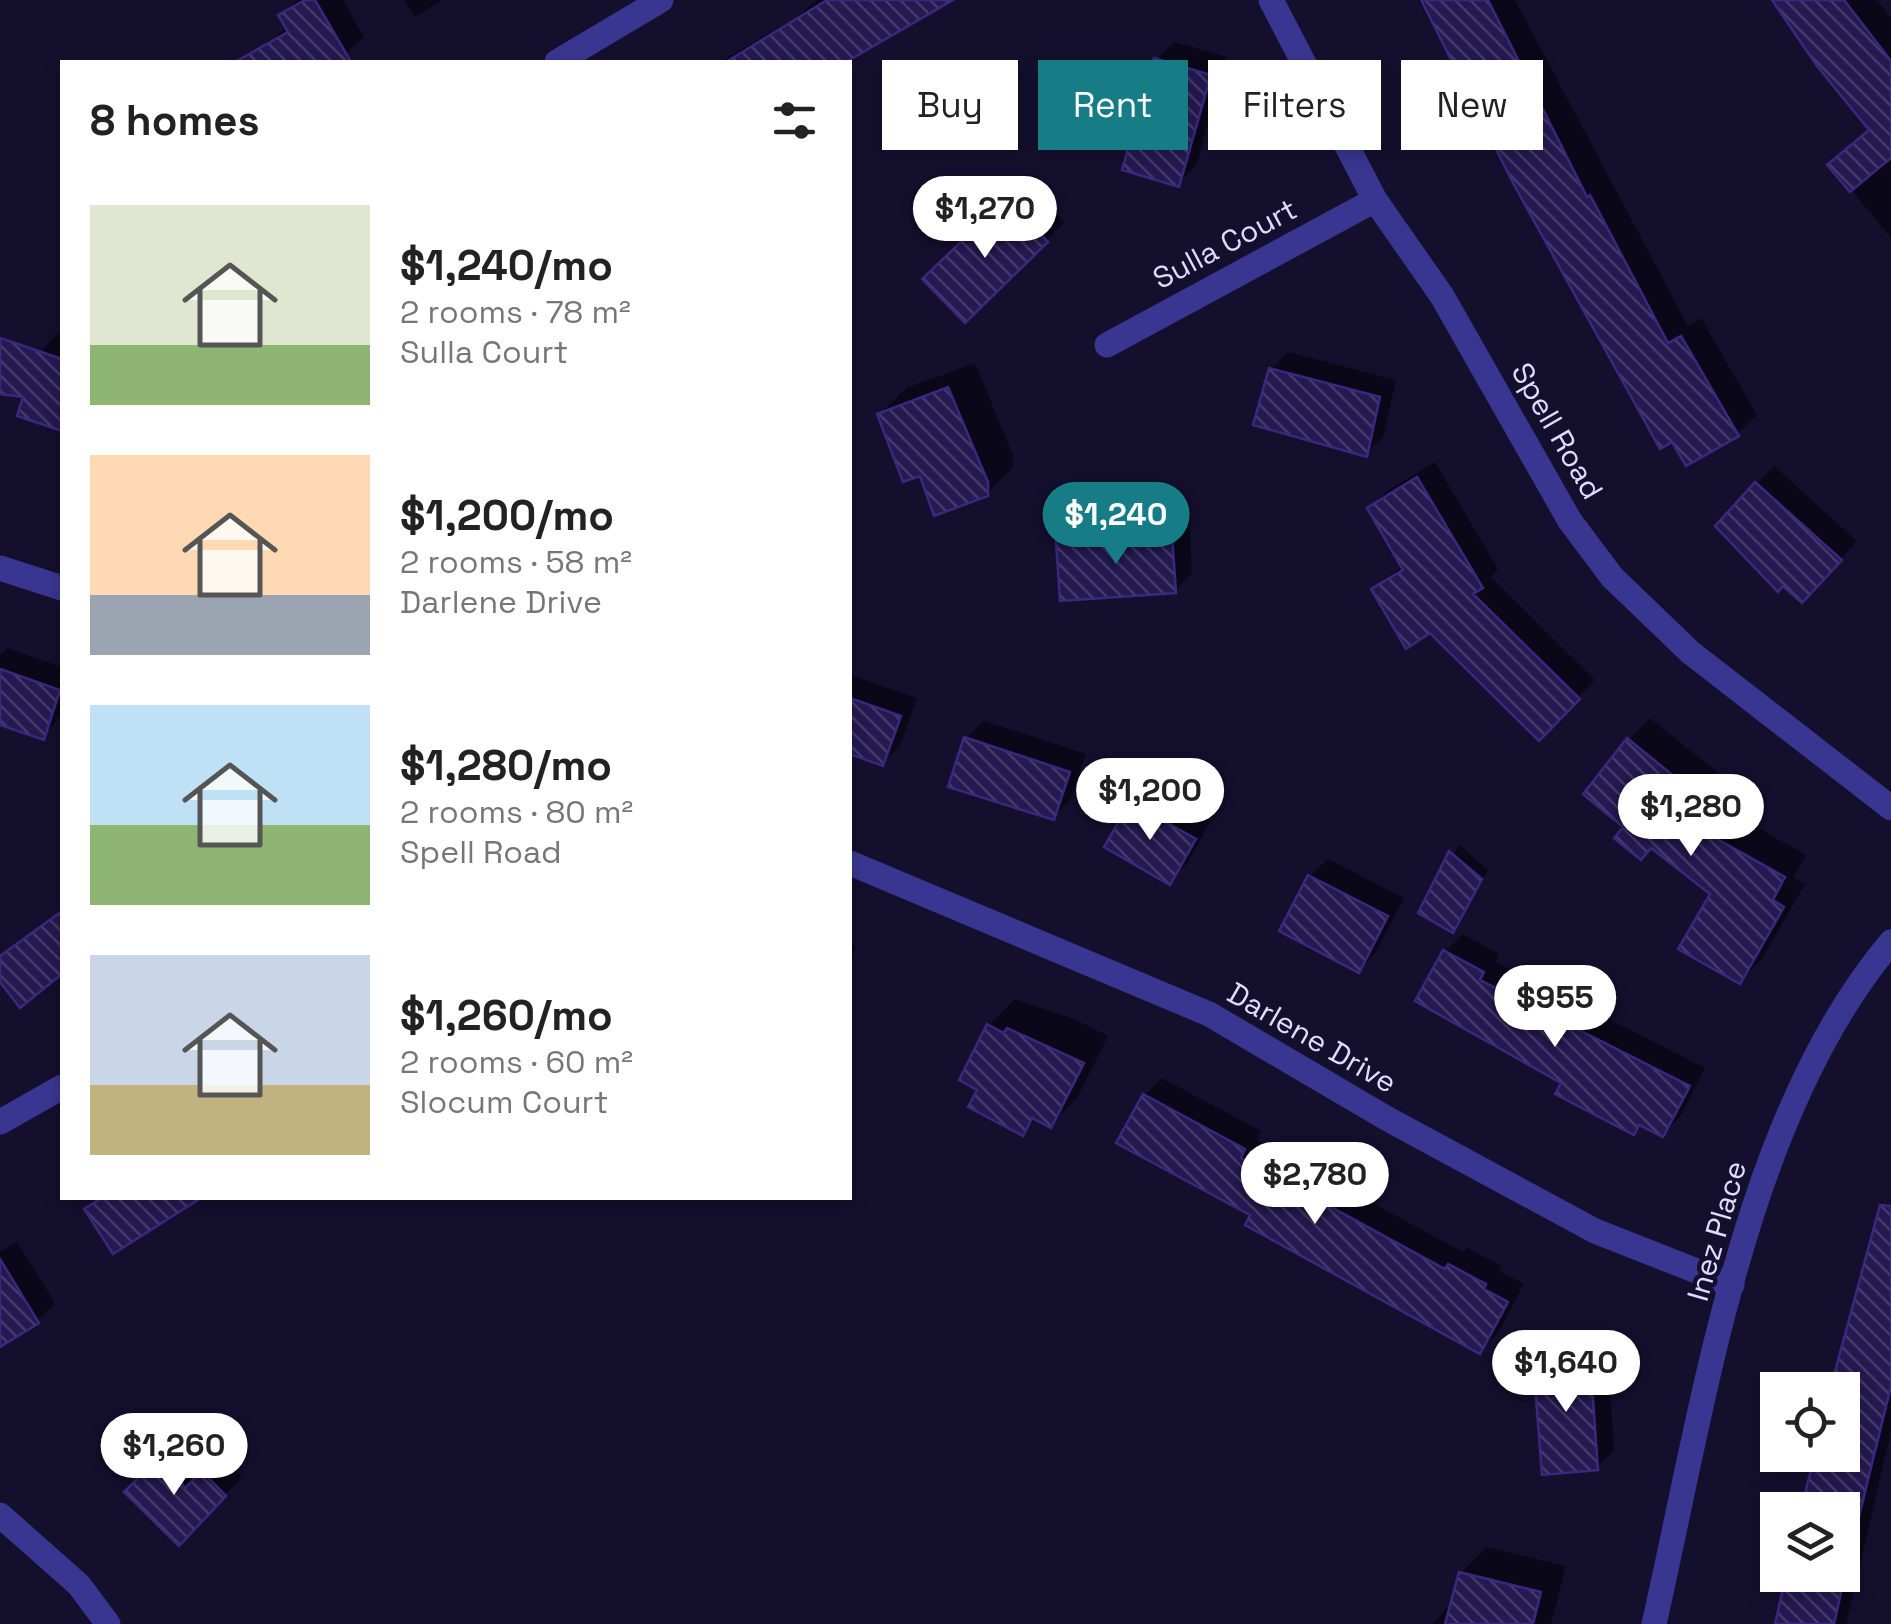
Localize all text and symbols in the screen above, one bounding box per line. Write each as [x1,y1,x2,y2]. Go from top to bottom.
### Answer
chip: Buy [882,60,1018,150]
chip: Rent [1038,60,1188,150]
chip: Filters [1208,60,1381,150]
chip: New [1401,60,1543,150]
icon: filters [767,93,822,148]
text: 8 homes [90,94,260,147]
pin: $1,270 [904,176,1066,261]
text: $1,270 [935,188,1035,228]
street label: Sulla Court [1146,189,1304,298]
text: $1,240/mo [400,239,613,292]
icon: home [170,245,290,365]
text: 2 rooms · 78 m² [400,292,631,332]
text: Sulla Court [400,332,568,372]
street label: Spell Road [1503,355,1612,506]
pin: $1,240 [1035,482,1197,567]
text: $1,200/mo [400,489,614,542]
text: $1,240 [1065,494,1167,534]
icon: home [170,495,290,615]
text: 2 rooms · 58 m² [400,542,632,582]
text: Darlene Drive [400,582,602,622]
text: $1,280/mo [400,739,612,792]
icon: home [170,745,290,865]
pin: $1,200 [1069,758,1231,843]
text: $1,200 [1098,770,1202,810]
pin: $1,280 [1610,774,1772,859]
text: $1,280 [1640,786,1742,826]
text: 2 rooms · 80 m² [400,792,633,832]
text: Spell Road [400,832,562,872]
pin: $955 [1496,965,1614,1050]
street label: Darlene Drive [1221,973,1404,1102]
text: $955 [1516,977,1594,1017]
text: $1,260/mo [400,989,613,1042]
icon: home [170,995,290,1115]
text: 2 rooms · 60 m² [400,1042,633,1082]
text: Slocum Court [400,1082,608,1122]
pin: $2,780 [1234,1142,1396,1227]
text: $2,780 [1263,1154,1367,1194]
street label: Inez Place [1678,1156,1755,1306]
pin: $1,640 [1485,1330,1647,1415]
text: $1,640 [1514,1342,1618,1382]
map controls [1760,1372,1860,1592]
button: locate [1760,1372,1860,1472]
pin: $1,260 [93,1413,255,1498]
text: $1,260 [123,1425,225,1465]
button: layers [1760,1492,1860,1592]

